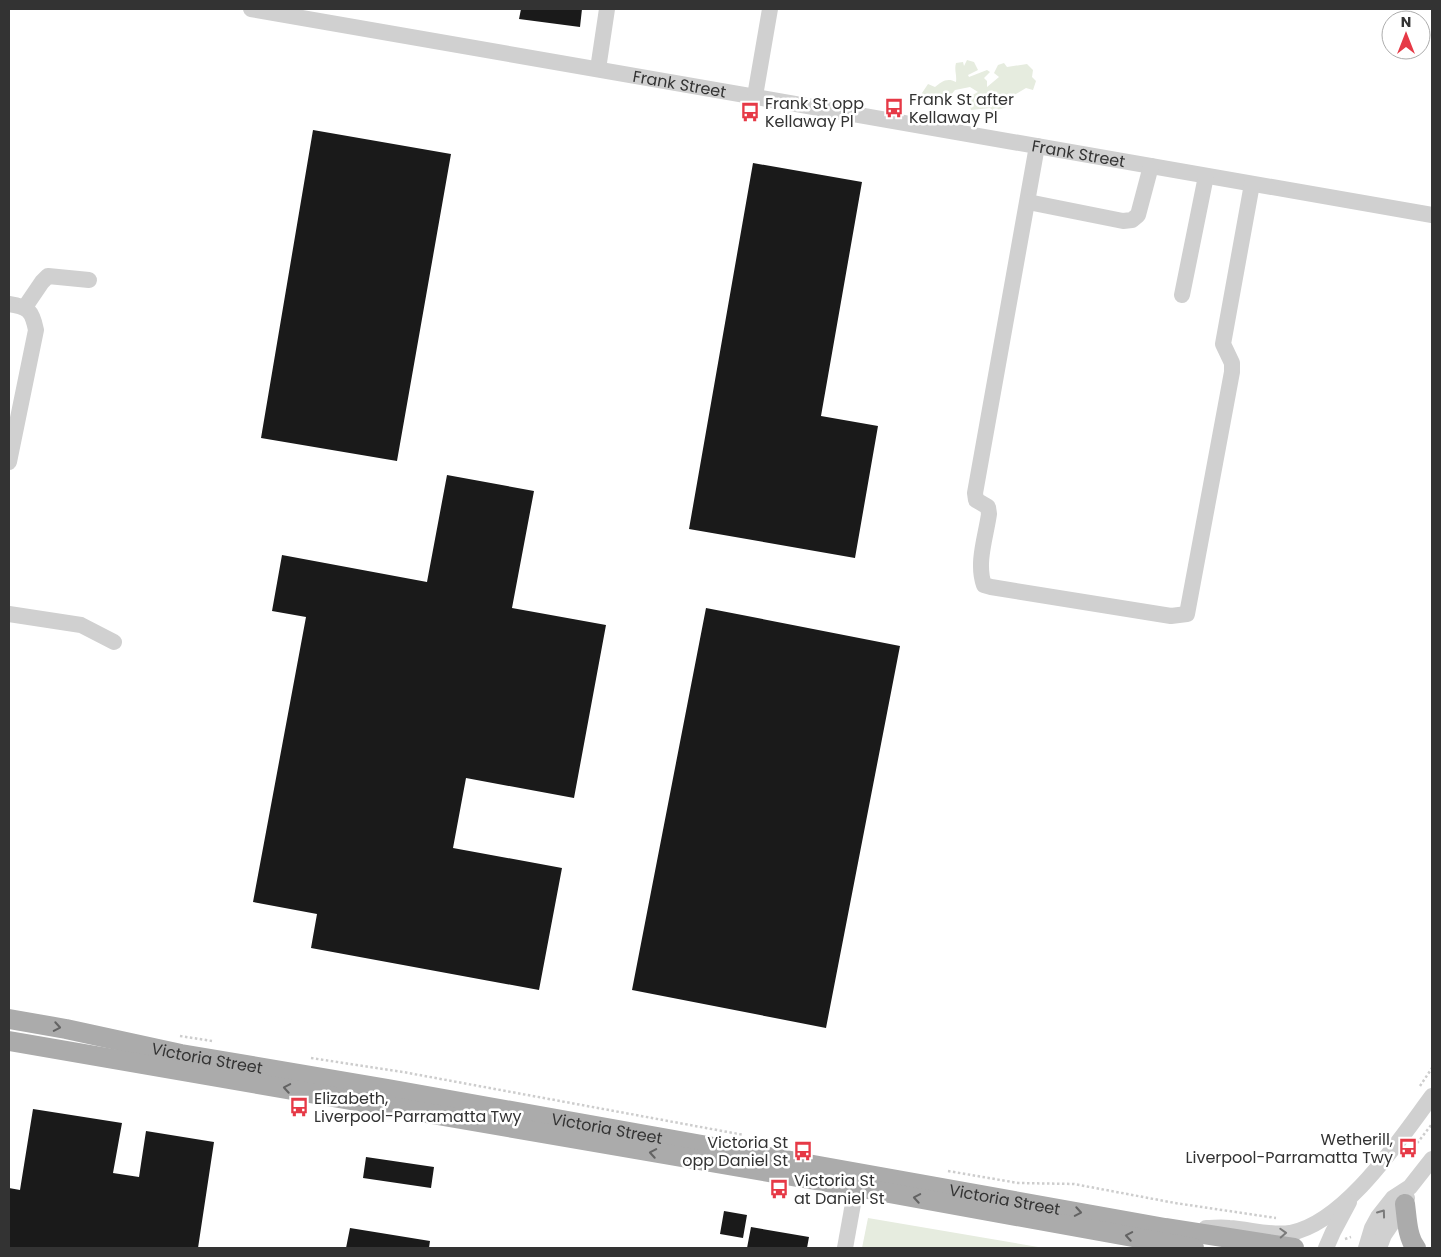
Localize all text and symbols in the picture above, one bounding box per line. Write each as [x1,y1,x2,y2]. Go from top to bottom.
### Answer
north arrow [1381,10,1431,60]
text: N [1401,12,1411,32]
street label: Frank Street [631,65,728,104]
place label: Frank St after Kellaway Pl [909,88,1014,129]
place label: Frank St opp Kellaway Pl [765,92,864,133]
bus stop icon: Frank St after Kellaway Pl [883,97,905,119]
bus stop icon: Frank St opp Kellaway Pl [739,101,761,123]
street label: Frank Street [1030,134,1127,173]
one-way arrow [52,1022,61,1032]
street label: Victoria Street [149,1037,265,1080]
one-way arrow [282,1084,291,1094]
place label: Elizabeth, Liverpool-Parramatta Twy [314,1087,521,1128]
bus stop icon: Elizabeth, Liverpool-Parramatta Twy [288,1096,310,1118]
street label: Victoria Street [550,1107,664,1150]
place label: Wetherill, Liverpool-Parramatta Twy [1186,1128,1393,1169]
place label: Victoria St opp Daniel St [682,1131,788,1172]
bus stop icon: Wetherill, Liverpool-Parramatta Twy [1397,1137,1419,1159]
bus stop icon: Victoria St opp Daniel St [792,1140,814,1162]
one-way arrow [649,1148,658,1158]
place label: Victoria St at Daniel St [794,1169,885,1210]
bus stop icon: Victoria St at Daniel St [768,1178,790,1200]
street label: Victoria Street [947,1179,1062,1221]
one-way arrow [913,1193,921,1203]
one-way arrow [1073,1207,1082,1217]
one-way arrow [1376,1210,1384,1219]
one-way arrow [1280,1227,1288,1238]
one-way arrow [1124,1232,1133,1242]

